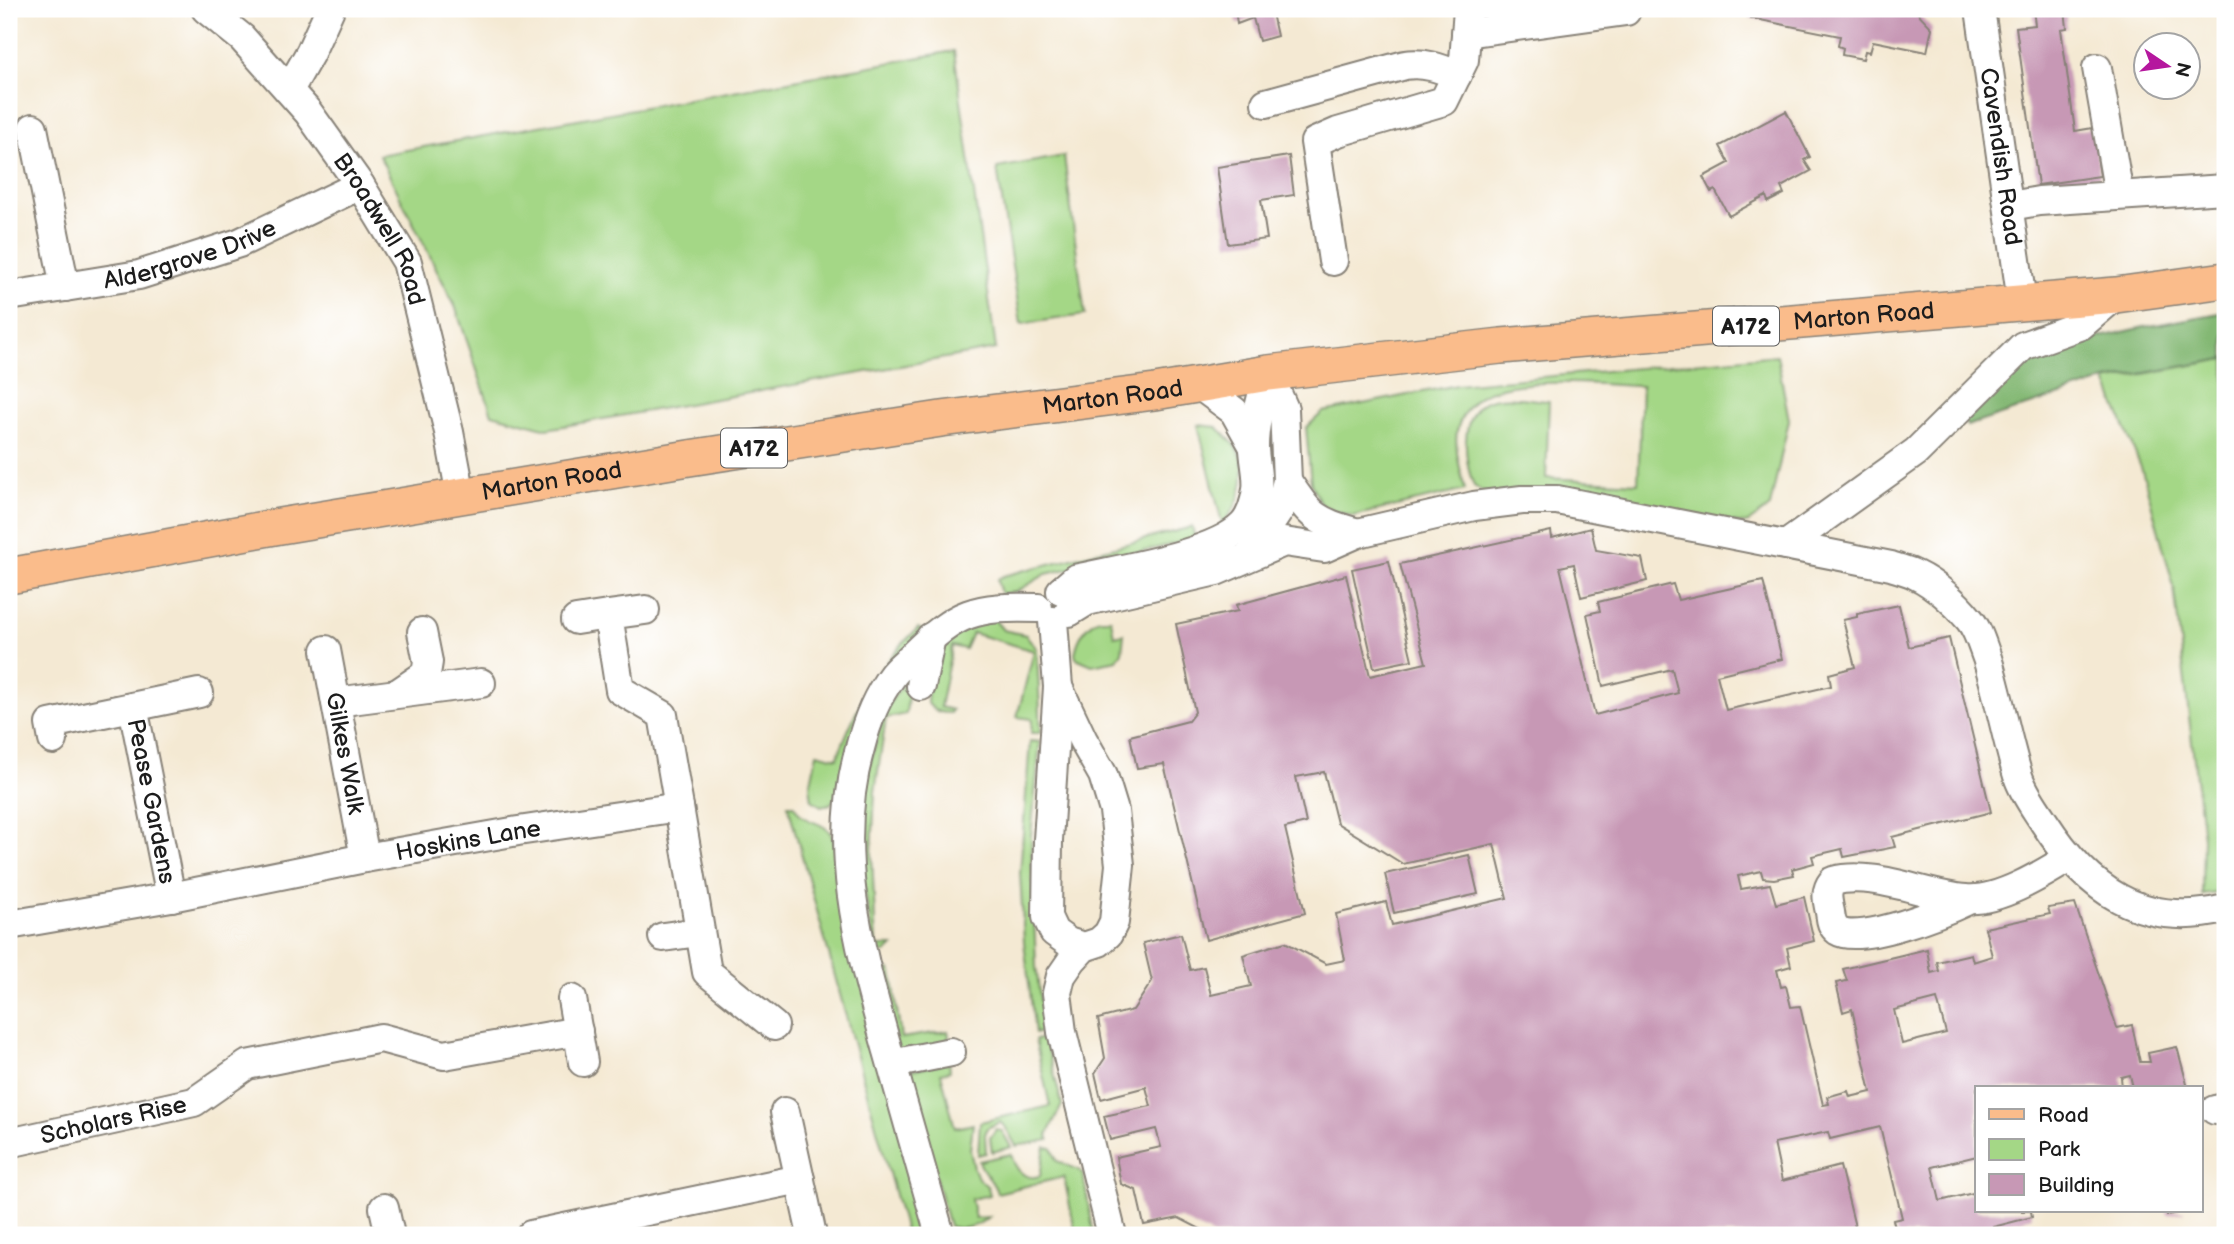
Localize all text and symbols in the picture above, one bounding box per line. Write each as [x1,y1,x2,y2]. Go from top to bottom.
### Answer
north arrow [2132,32,2202,102]
text: N [2169,60,2195,79]
street label: Cavendish Road [1974,66,2028,247]
street label: Broadwell Road [327,147,431,308]
street label: Aldergrove Drive [102,213,281,296]
street label: Marton Road [1792,296,1936,337]
road number: A172 [1713,306,1779,346]
street label: Marton Road [1040,374,1185,421]
road number: A172 [721,428,787,468]
street label: Marton Road [480,455,624,507]
street label: Gilkes Walk [319,690,371,817]
street label: Pease Gardens [121,716,182,886]
street label: Hoskins Lane [393,814,543,867]
legend [1975,1086,2202,1212]
street label: Scholars Rise [38,1090,189,1151]
text: Road [2038,1103,2089,1128]
text: Park [2038,1137,2081,1162]
text: Building [2038,1173,2114,1198]

